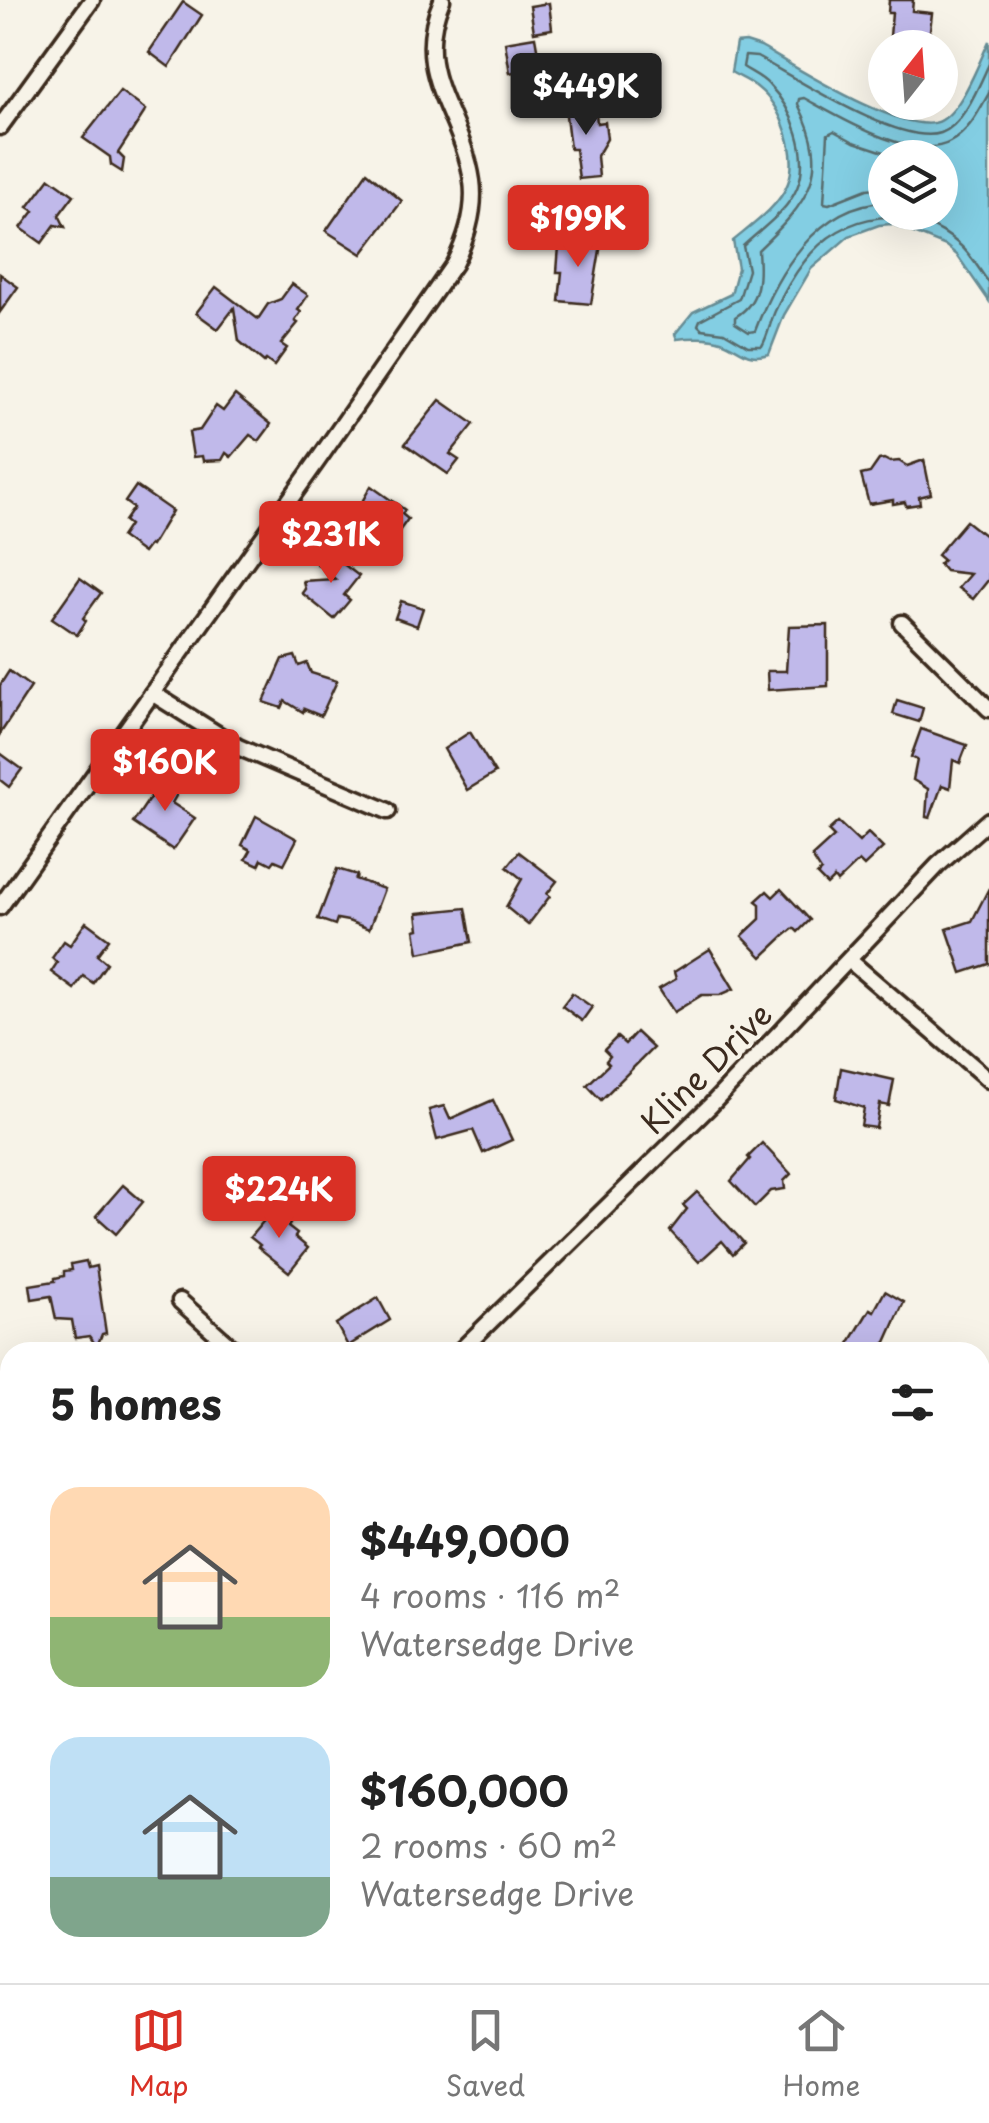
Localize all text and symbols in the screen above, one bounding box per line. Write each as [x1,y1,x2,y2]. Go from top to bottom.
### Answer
north arrow [868,30,958,120]
map controls [868,30,958,230]
pin: $449K [516,53,656,138]
text: $449K [533,61,639,109]
button: layers [868,140,958,230]
pin: $199K [508,185,648,270]
text: $199K [530,193,626,241]
pin: $231K [261,501,401,586]
text: $231K [281,509,381,557]
pin: $160K [95,729,235,814]
text: $160K [113,737,217,785]
street label: Kline Drive [629,991,782,1144]
pin: $224K [209,1156,349,1241]
text: $224K [225,1164,333,1212]
text: 5 homes [50,1371,222,1434]
icon: filters [885,1375,940,1430]
text: $449,000 [360,1508,570,1571]
icon: home [130,1527,250,1647]
text: 4 rooms · 116 m² [360,1571,621,1619]
text: Watersedge Drive [360,1619,634,1667]
text: $160,000 [360,1758,569,1821]
icon: home [130,1777,250,1897]
text: 2 rooms · 60 m² [360,1821,617,1869]
text: Watersedge Drive [360,1869,634,1917]
tab: Map [129,2003,188,2106]
tab: Saved [446,2003,525,2106]
tab: Home [782,2003,860,2106]

